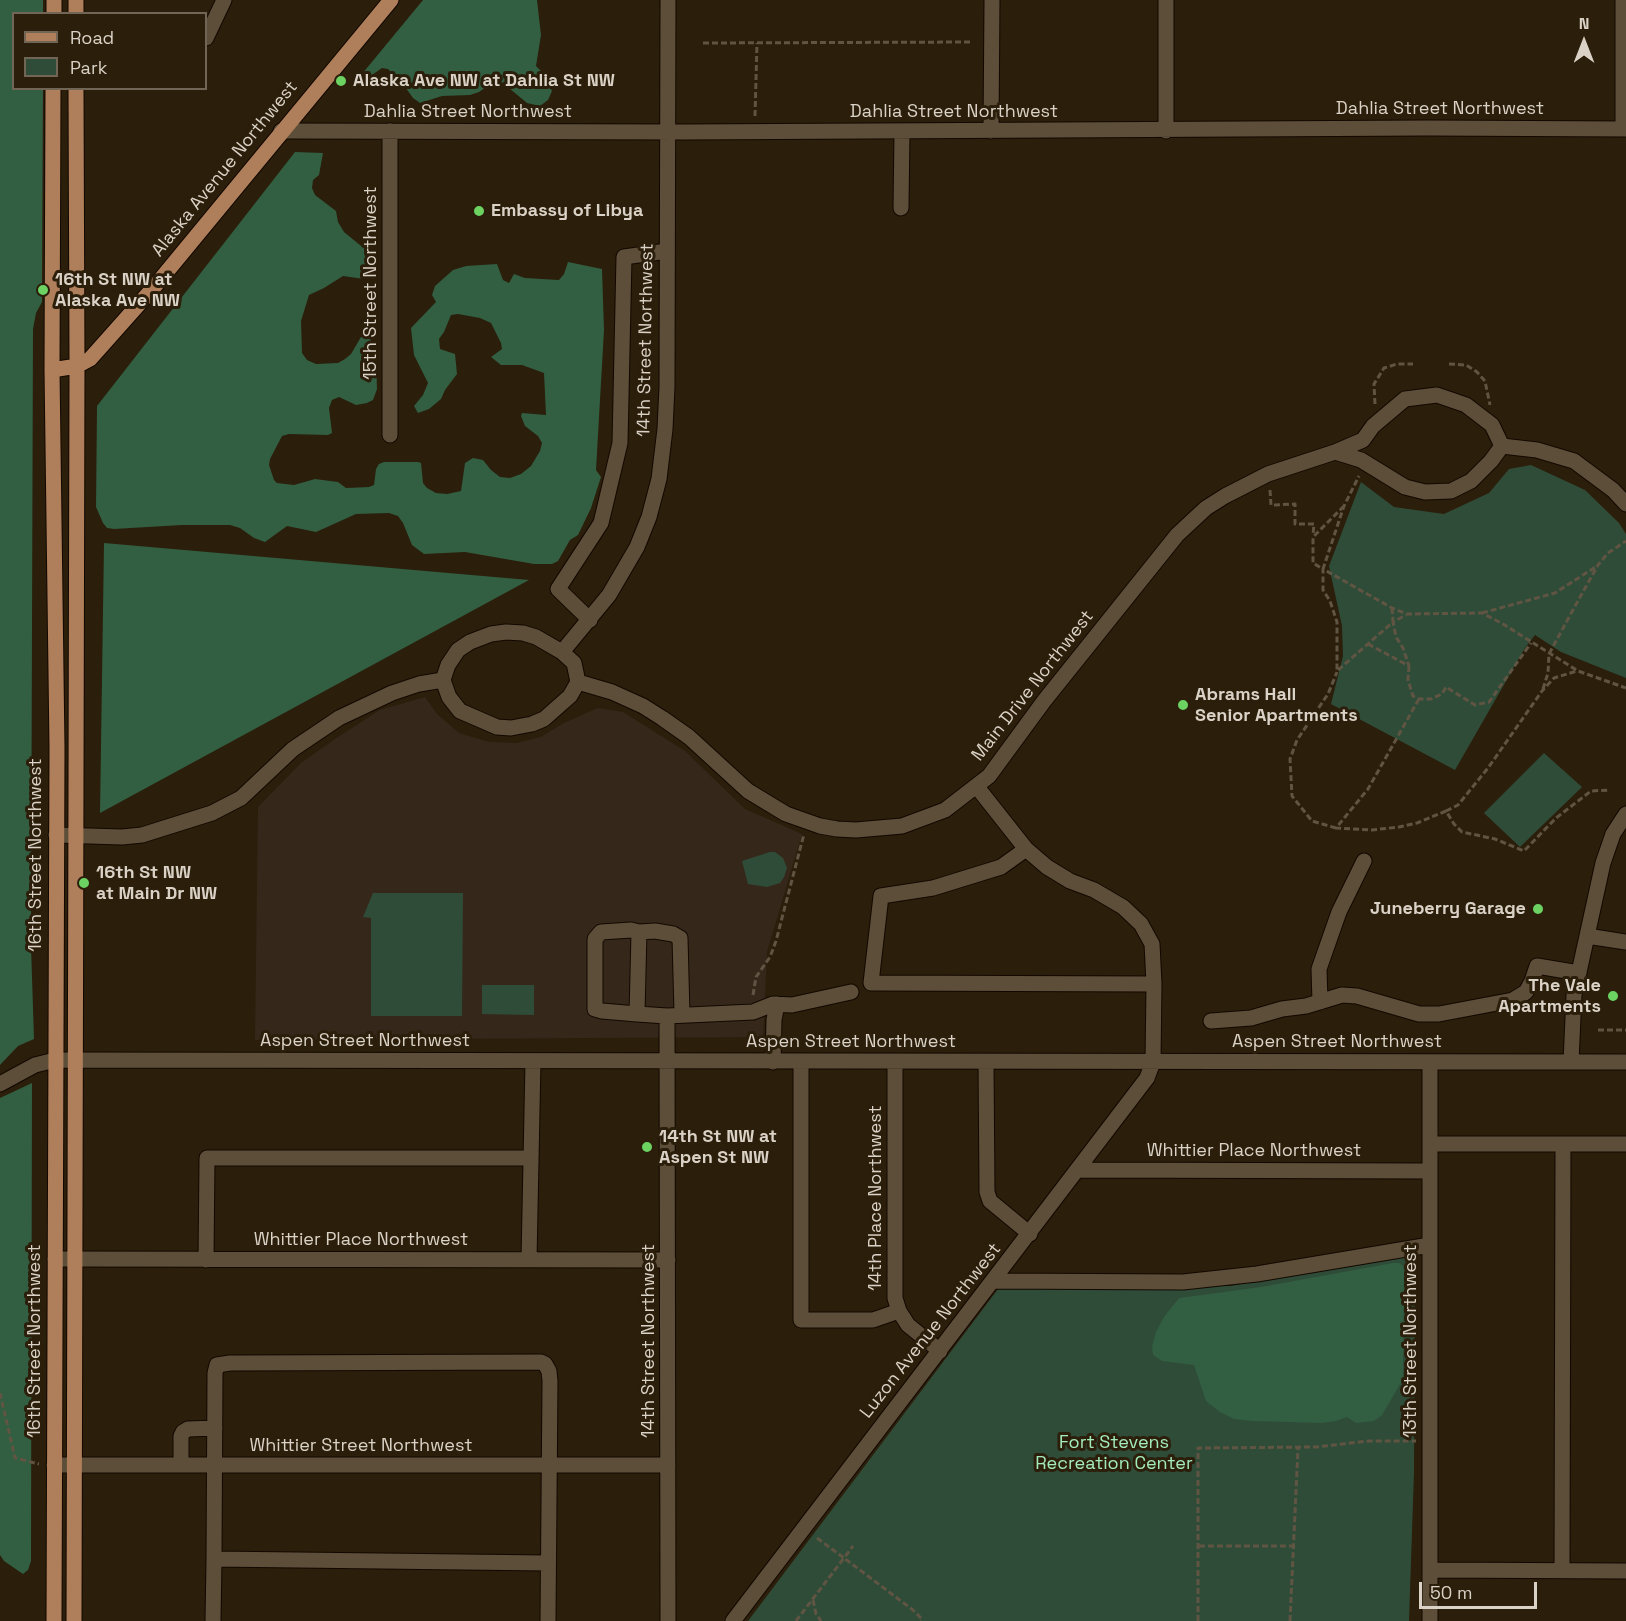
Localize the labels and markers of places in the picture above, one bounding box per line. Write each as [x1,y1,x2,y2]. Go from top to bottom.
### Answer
place label: Alaska Ave NW at Dahlia St NW [353,70,615,92]
marker: Alaska Ave NW at Dahlia St NW [334,74,348,88]
place label: Embassy of Libya [491,200,643,222]
marker: Embassy of Libya [472,204,486,218]
place label: 16th St NW at Alaska Ave NW [55,269,180,312]
marker: 16th St NW at Alaska Ave NW [36,283,50,297]
place label: Abrams Hall Senior Apartments [1195,684,1358,726]
marker: Abrams Hall Senior Apartments [1176,698,1190,712]
place label: 16th St NW at Main Dr NW [96,862,217,904]
marker: 16th St NW at Main Dr NW [77,876,91,890]
place label: Juneberry Garage [1370,898,1526,920]
marker: Juneberry Garage [1531,902,1545,916]
place label: The Vale Apartments [1498,975,1601,1018]
marker: The Vale Apartments [1606,989,1620,1003]
place label: 14th St NW at Aspen St NW [659,1126,777,1168]
marker: 14th St NW at Aspen St NW [640,1140,654,1154]

